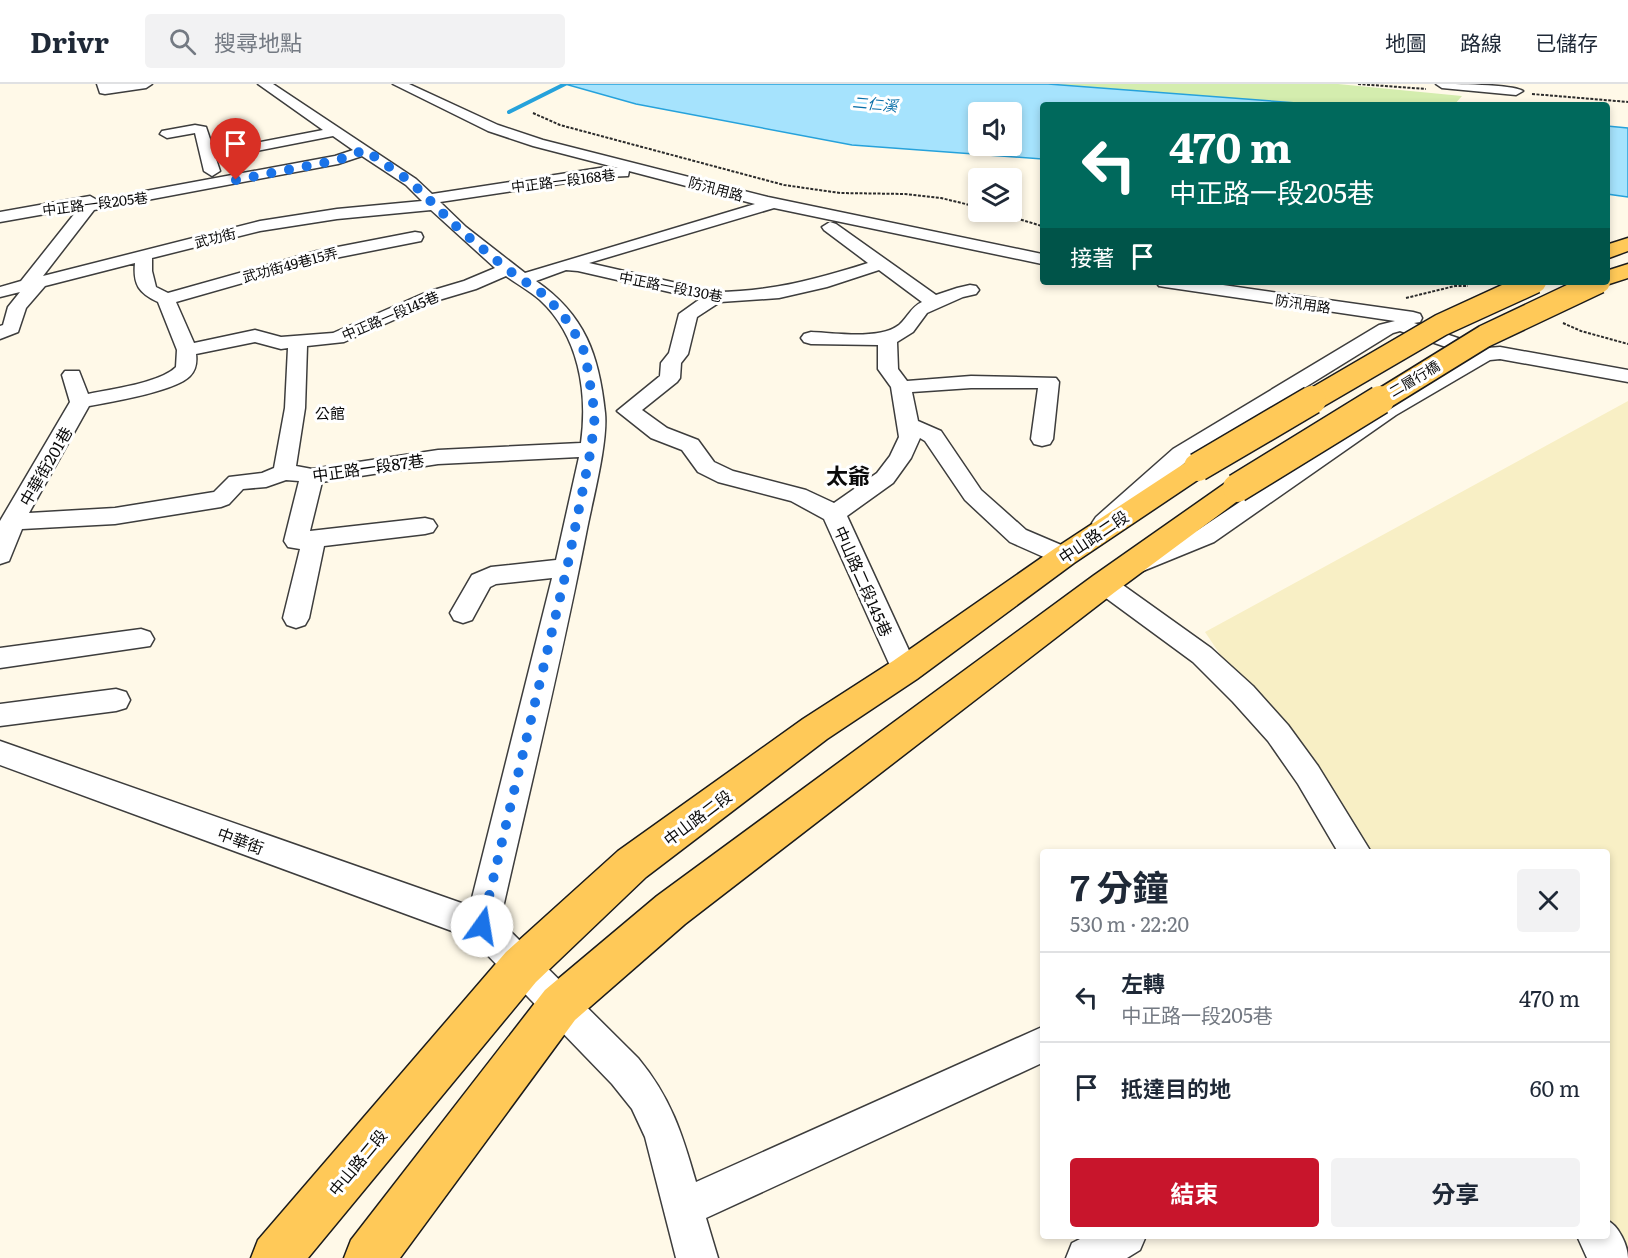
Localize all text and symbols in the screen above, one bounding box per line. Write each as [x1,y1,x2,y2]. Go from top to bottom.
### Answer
search box [145,14,565,68]
text: Drivr [30,20,109,62]
icon: search [166,25,199,58]
text: 搜尋地點 [214,25,302,58]
text: 地圖 [1385,26,1427,57]
text: 路線 [1460,26,1502,57]
text: 已儲存 [1535,26,1598,57]
water label: 二仁溪 [852,90,900,117]
map controls [968,102,1022,222]
button: sound [968,102,1022,156]
text: 470 m [1169,114,1292,176]
pin [210,118,261,180]
icon: left [1070,126,1148,204]
icon: arrive [219,127,252,160]
street label: 中正路一段168巷 [510,164,616,196]
button: layers [968,168,1022,222]
street label: 防汛用路 [686,171,746,205]
text: 中正路一段205巷 [1169,171,1374,211]
street label: 中正路一段205巷 [41,187,149,219]
street label: 武功街 [192,222,238,252]
text: 接著 [1070,240,1114,273]
icon: arrive [1126,240,1159,273]
street label: 武功街49巷15弄 [240,242,340,286]
street label: 中正路一段130巷 [617,266,725,306]
street label: 中正路一段145巷 [338,285,442,345]
street label: 防汛用路 [1274,289,1332,317]
street label: 二層行橋 [1385,355,1443,401]
district label: 公館 [315,401,345,424]
street label: 中華街201巷 [13,422,77,510]
street label: 中正路一段87巷 [310,447,426,487]
district label: 太爺 [826,458,870,491]
street label: 中山路二段 [1053,504,1133,568]
street label: 中山路二段145巷 [829,522,899,640]
street label: 中山路二段 [658,783,736,851]
street label: 中華街 [214,821,268,859]
text: 7 分鐘 [1070,859,1169,912]
button: close [1517,869,1580,932]
position arrow [450,894,514,958]
text: 530 m · 22:20 [1070,908,1189,938]
text: 左轉 [1121,966,1165,999]
icon: left [1070,981,1103,1014]
text: 470 m [1519,981,1580,1014]
text: 中正路一段205巷 [1121,999,1273,1029]
icon: arrive [1070,1071,1103,1104]
text: 抵達目的地 [1121,1071,1231,1104]
text: 60 m [1530,1071,1580,1104]
street label: 中山路二段 [322,1124,392,1200]
button: 結束 [1070,1158,1319,1227]
button: 分享 [1331,1158,1580,1227]

